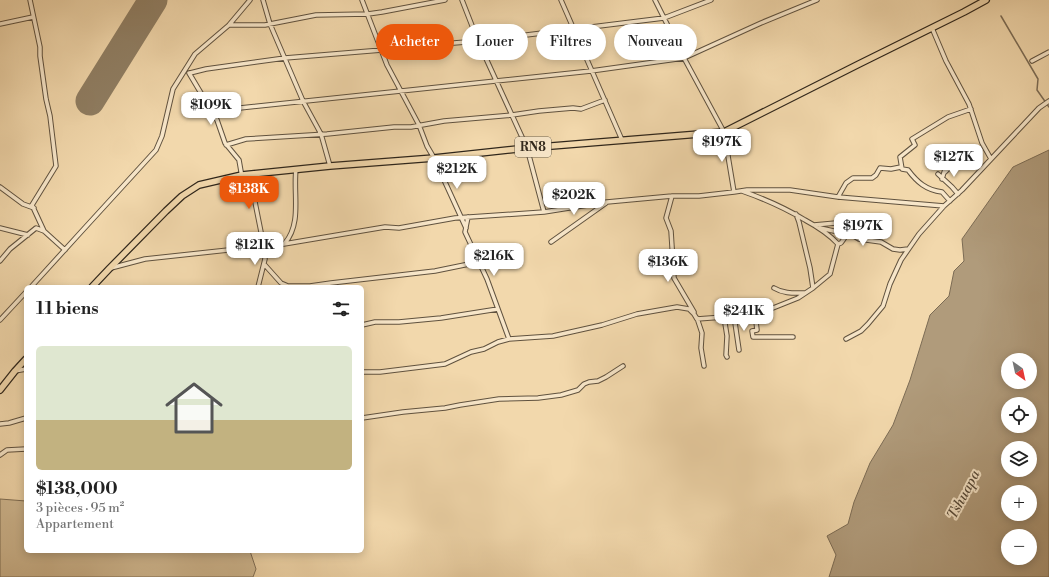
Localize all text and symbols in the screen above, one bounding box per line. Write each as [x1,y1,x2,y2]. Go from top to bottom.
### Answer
chip: Acheter [376,24,454,60]
chip: Louer [462,24,528,60]
chip: Filtres [536,24,606,60]
chip: Nouveau [614,24,697,60]
pin: $109K [183,92,239,126]
text: $109K [190,97,232,113]
pin: $197K [694,129,750,163]
text: $197K [702,134,742,150]
road number: RN8 [515,137,551,157]
pin: $127K [926,144,982,178]
text: $127K [934,149,974,165]
pin: $212K [429,156,485,190]
text: $212K [436,161,478,177]
pin: $138K [221,176,277,210]
text: $138K [229,181,269,197]
pin: $202K [546,182,602,216]
text: $202K [552,187,596,203]
pin: $197K [835,213,891,247]
text: $197K [843,218,883,234]
pin: $121K [227,232,283,266]
text: $121K [235,237,275,253]
pin: $216K [466,243,522,277]
text: $216K [474,248,514,264]
pin: $136K [640,249,696,283]
text: $136K [648,254,688,270]
text: 11 biens [36,298,99,320]
icon: filters [330,298,352,320]
pin: $241K [716,298,772,332]
text: $241K [723,303,765,319]
north arrow [1001,353,1037,389]
map controls [1001,353,1037,565]
icon: home [158,372,230,444]
button: locate [1001,397,1037,433]
button: layers [1001,441,1037,477]
water label: Tshuapa [944,467,984,523]
text: $138,000 [36,478,118,500]
button: + [1001,485,1037,521]
text: 3 pièces · 95 m² [36,500,124,516]
text: Appartement [36,516,114,532]
button: − [1001,529,1037,565]

